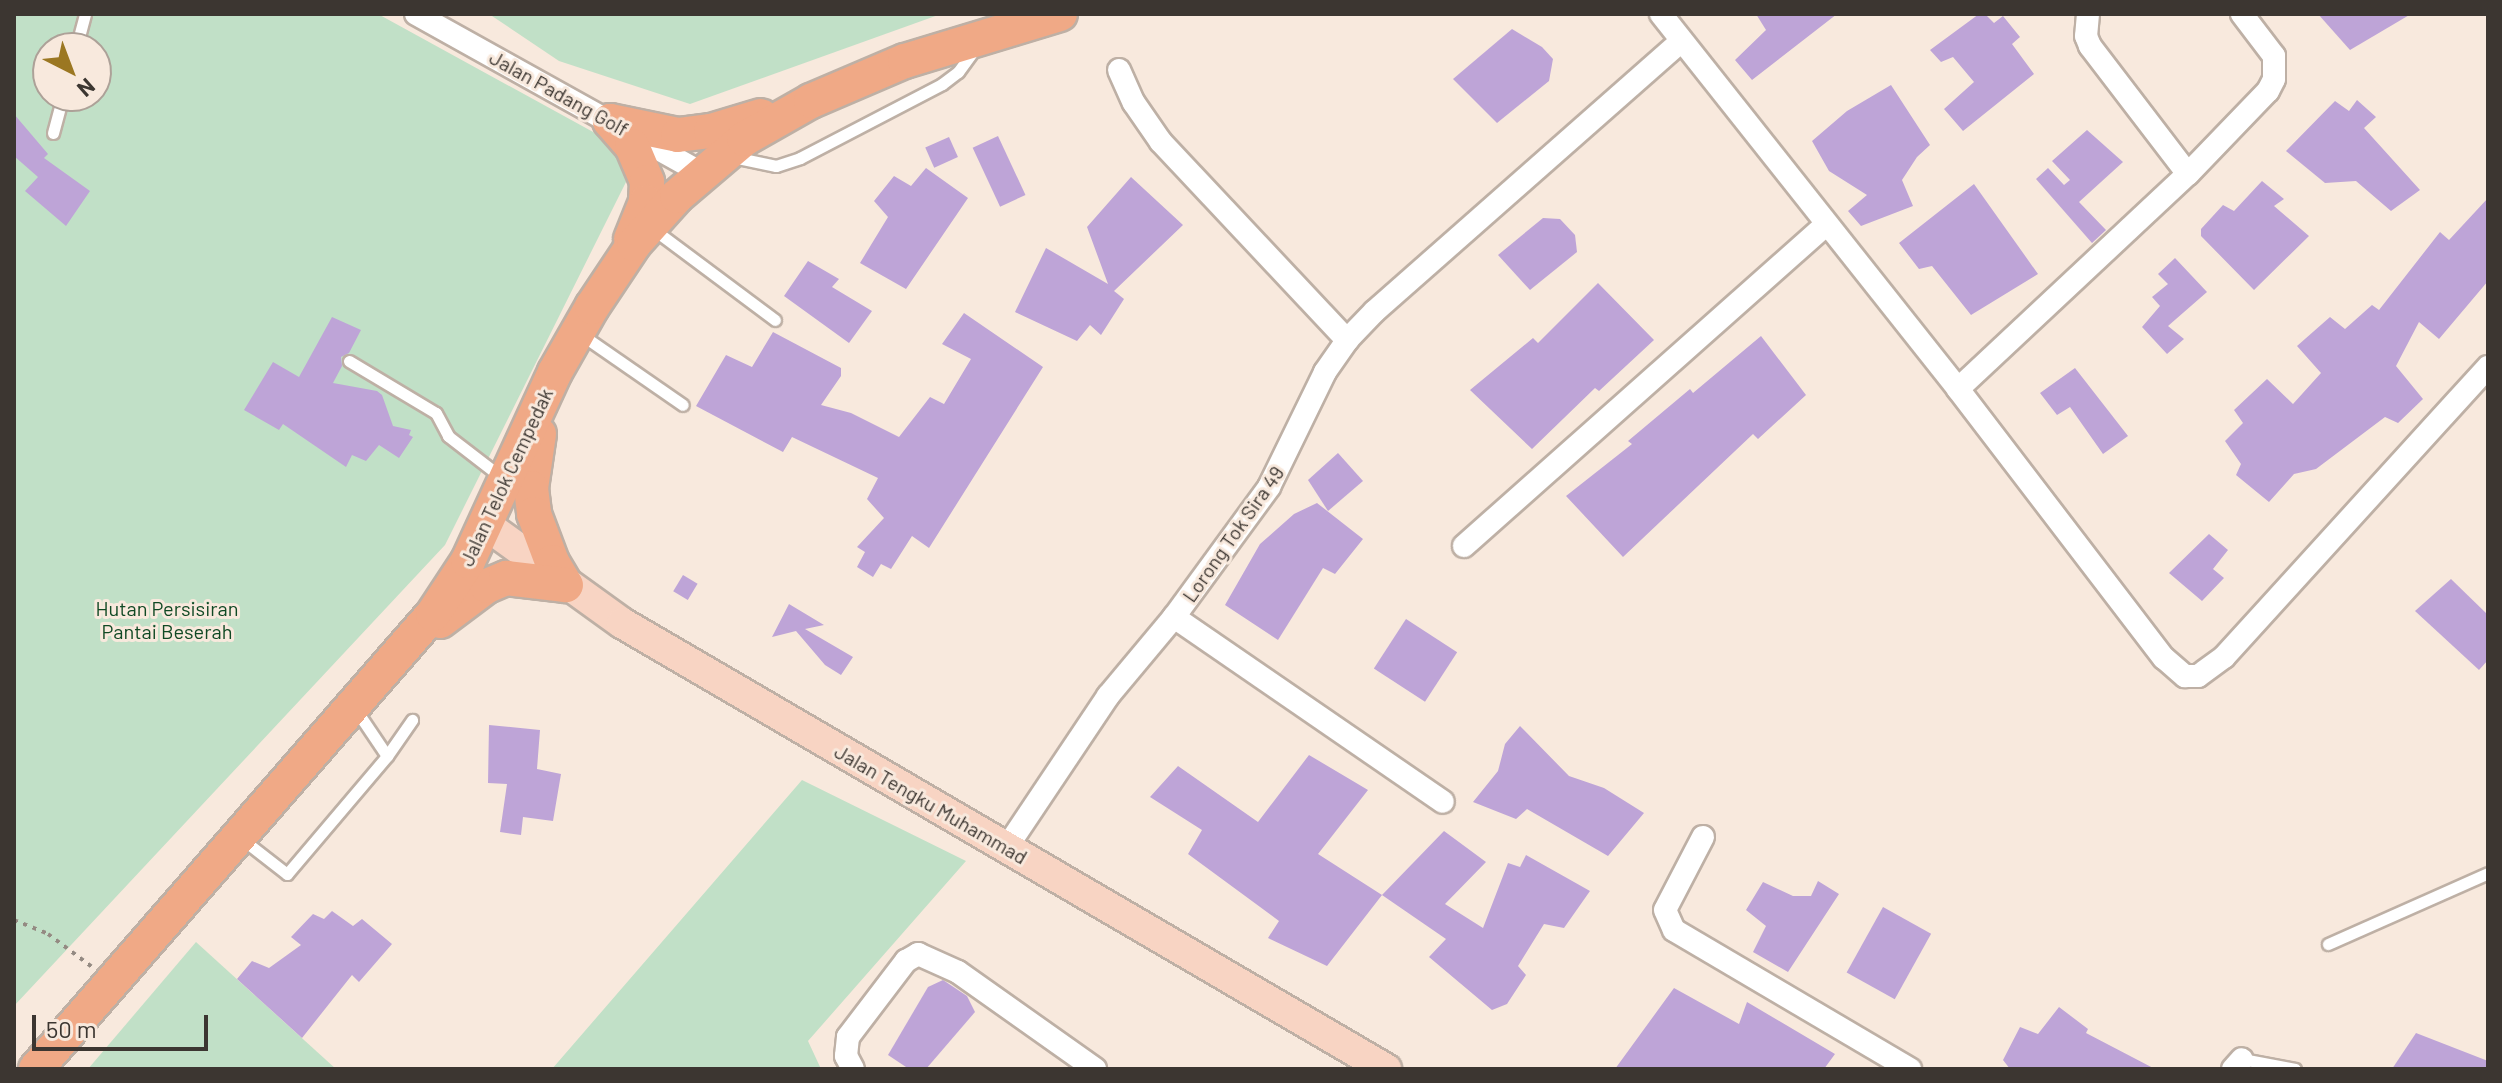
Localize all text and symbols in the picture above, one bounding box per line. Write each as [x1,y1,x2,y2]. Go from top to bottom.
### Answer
north arrow [32,32,112,112]
street label: Jalan Padang Golf [485,45,633,141]
text: N [73,74,101,103]
street label: Jalan Telok Cempedak [454,384,558,570]
street label: Lorong Tok Sira 49 [1177,461,1289,607]
park label: Hutan Persisiran Pantai Beserah [95,596,239,643]
street label: Jalan Tengku Muhammad [830,739,1032,869]
scale bar [36,999,212,1049]
text: 50 m [46,1014,97,1043]

